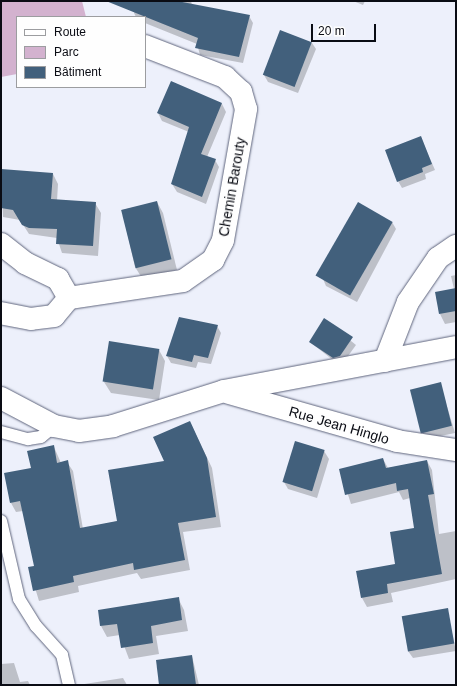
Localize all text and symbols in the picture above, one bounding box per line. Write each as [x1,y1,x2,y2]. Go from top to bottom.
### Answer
legend [16,16,146,88]
scale bar [313,16,378,42]
text: 20 m [318,24,345,38]
text: Route [54,25,86,39]
text: Parc [54,45,79,59]
text: Bâtiment [54,65,101,79]
street label: Chemin Barouty [215,136,249,238]
street label: Rue Jean Hinglo [287,403,391,447]

